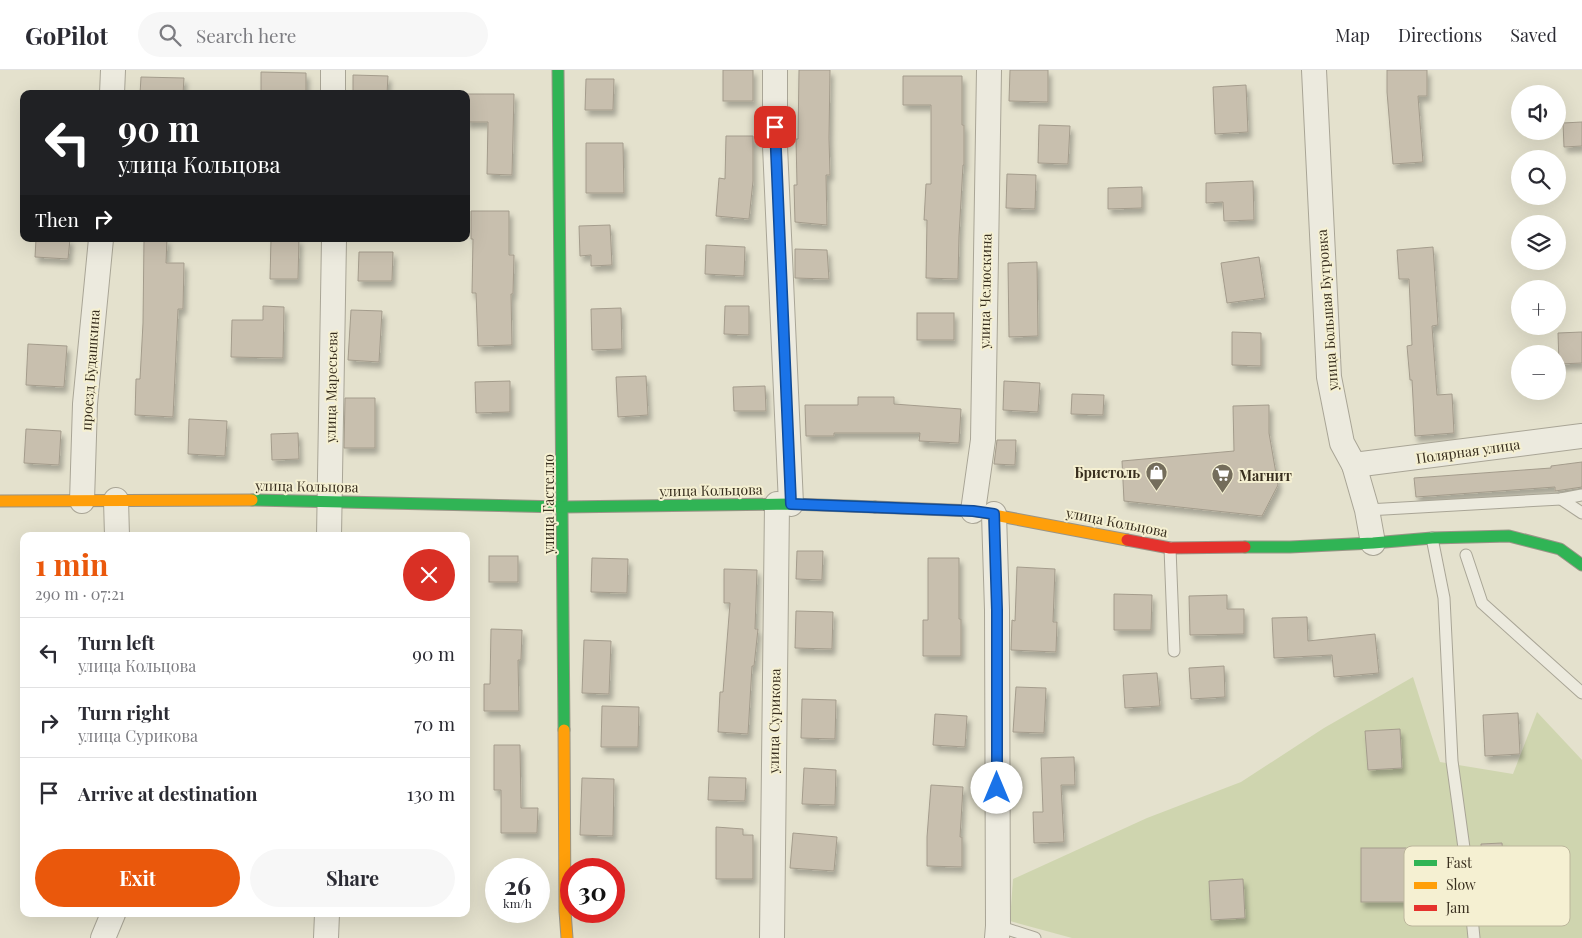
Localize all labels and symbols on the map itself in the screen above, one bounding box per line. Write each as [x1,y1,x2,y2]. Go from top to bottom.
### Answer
pin [754,106,796,148]
street label: улица Большая Бугровка [1312,229,1342,392]
street label: улица Челюскина [974,233,996,350]
street label: проезд Будашкина [76,309,104,431]
street label: улица Маресьева [321,331,341,444]
street label: Полярная улица [1415,434,1521,468]
street label: улица Гастелло [539,454,558,555]
shop icon: Бристоль [1144,460,1168,491]
place label: Бристоль [1074,463,1140,482]
supermarket icon: Магнит [1211,463,1235,494]
place label: Магнит [1239,466,1292,485]
street label: улица Кольцова [254,476,359,496]
street label: улица Кольцова [658,480,763,500]
street label: улица Кольцова [1063,503,1170,541]
street label: улица Сурикова [764,668,784,775]
position arrow [970,761,1022,813]
legend [1404,846,1570,926]
text: Fast [1446,853,1473,872]
speed limit sign: 30 [560,858,625,923]
text: Slow [1446,875,1476,894]
text: Jam [1445,898,1470,917]

